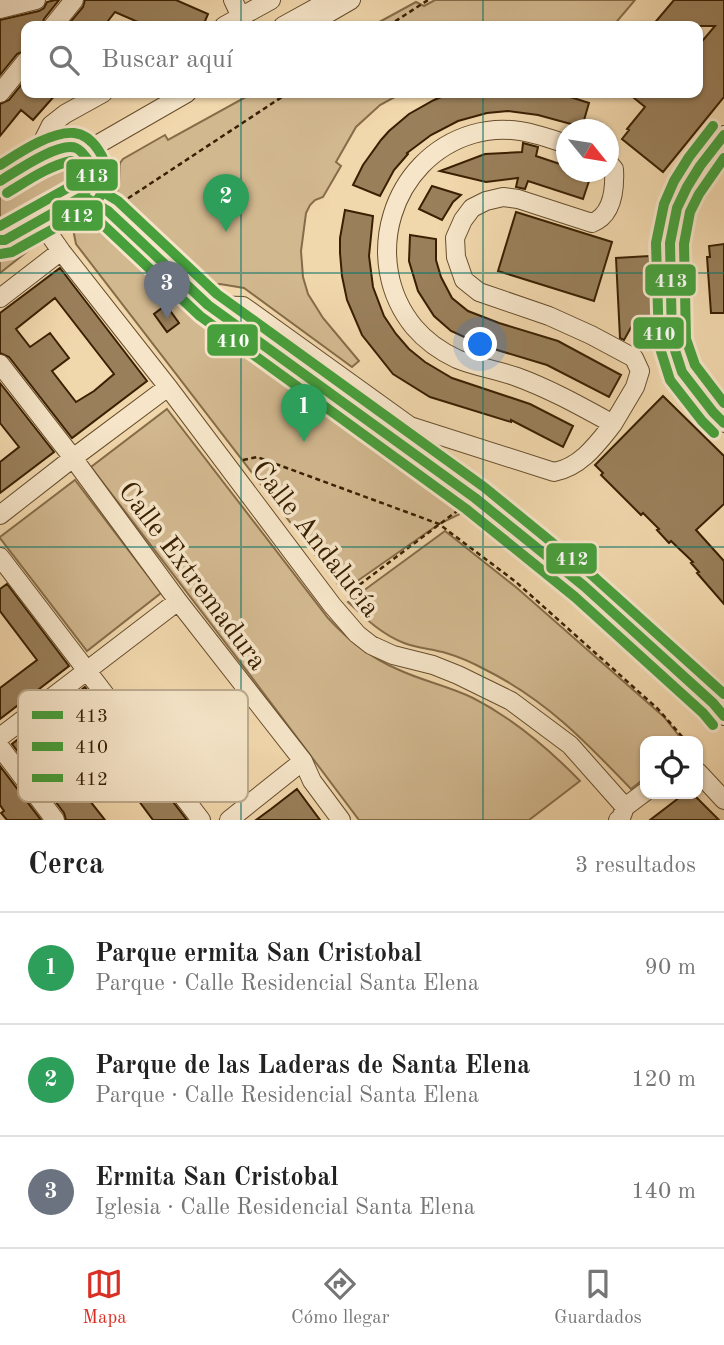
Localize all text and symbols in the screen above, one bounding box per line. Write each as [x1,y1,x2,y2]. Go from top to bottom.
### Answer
search box [21,21,703,98]
icon: search [45,41,83,79]
text: Buscar aquí [101,47,233,73]
north arrow [556,119,619,182]
line badge: 413 [65,158,119,192]
text: 413 [75,168,109,187]
pin: 2 [203,174,249,232]
line badge: 412 [51,199,104,232]
text: 412 [60,208,94,227]
pin: 3 [144,261,190,319]
line badge: 413 [644,263,697,297]
text: 413 [654,273,688,292]
line badge: 410 [632,316,685,350]
line badge: 410 [206,323,259,357]
text: 410 [642,326,676,345]
your location [463,327,497,361]
text: 410 [216,333,250,352]
pin: 1 [281,384,327,442]
street label: Calle Andalucía [245,457,384,623]
street label: Calle Extremadura [112,478,271,676]
line badge: 412 [545,542,598,575]
text: 412 [555,551,589,570]
legend [18,690,248,802]
text: 413 [75,708,108,727]
map controls [640,736,703,799]
button: locate [640,736,703,799]
text: 410 [75,739,108,758]
text: 412 [75,771,108,790]
text: Cerca [28,850,104,880]
text: 3 resultados [575,854,696,877]
text: Parque ermita San Cristobal [95,941,422,967]
text: 1 [44,956,58,979]
text: 90 m [645,956,696,979]
text: Parque · Calle Residencial Santa Elena [95,972,479,995]
text: Parque de las Laderas de Santa Elena [95,1053,530,1079]
text: 2 [44,1068,58,1091]
text: 120 m [631,1068,696,1091]
text: Parque · Calle Residencial Santa Elena [95,1084,479,1107]
text: Ermita San Cristobal [95,1165,339,1191]
text: 3 [44,1180,58,1203]
text: 140 m [631,1180,696,1203]
text: Iglesia · Calle Residencial Santa Elena [95,1196,475,1219]
tab: Mapa [82,1265,127,1330]
tab: Cómo llegar [291,1265,390,1330]
tab: Guardados [554,1265,642,1330]

